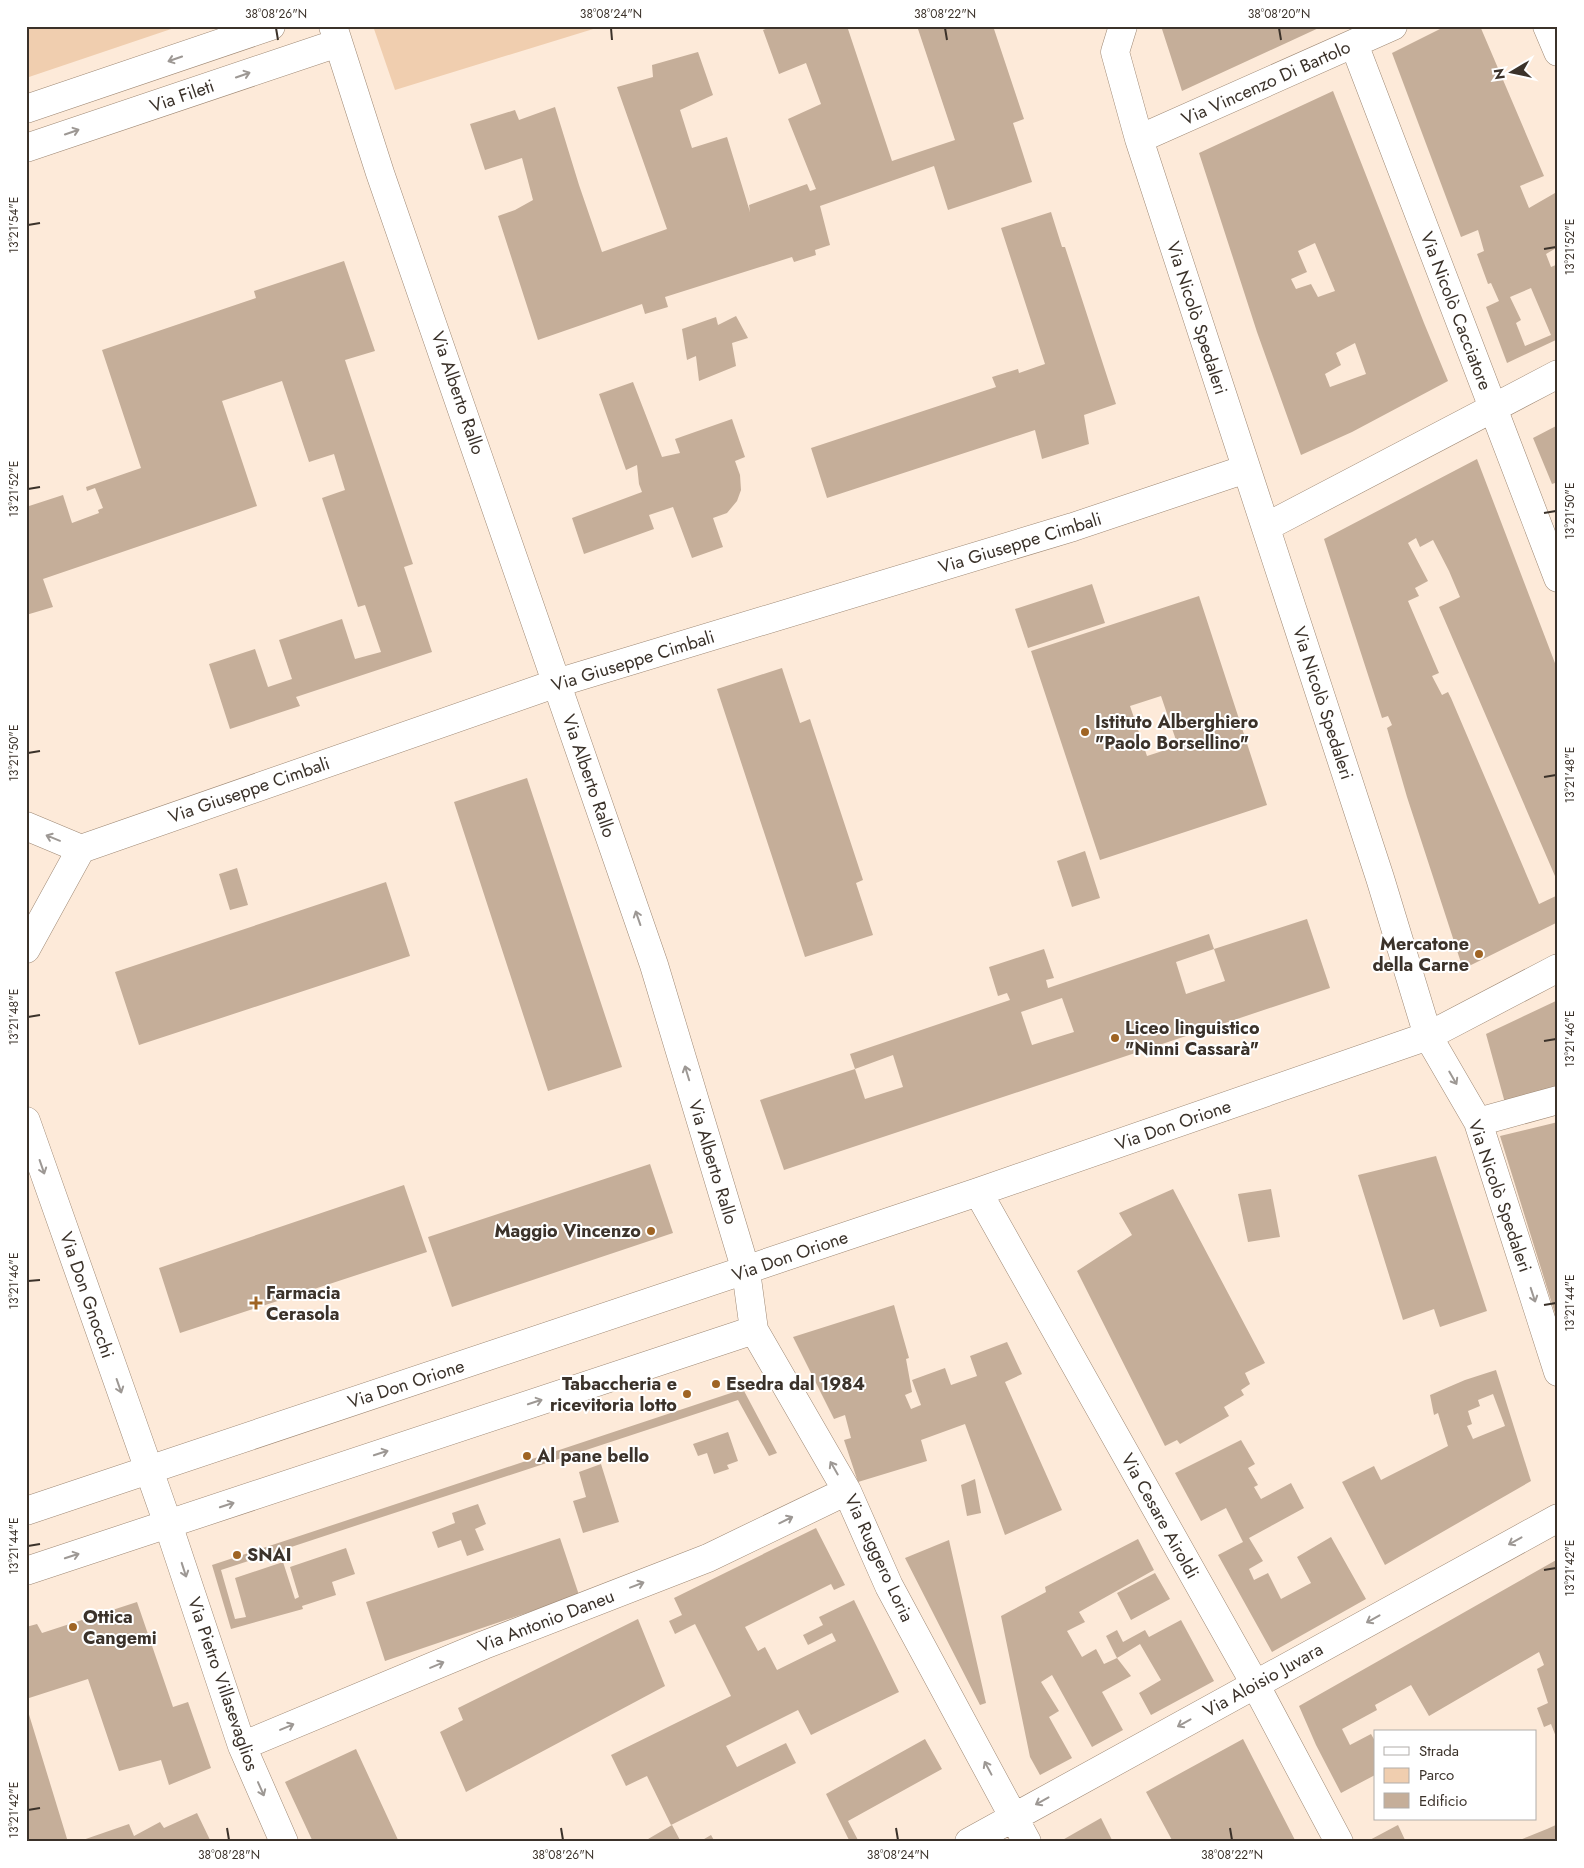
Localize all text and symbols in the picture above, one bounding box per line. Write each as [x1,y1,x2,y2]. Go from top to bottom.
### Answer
text: 38°08'26"N [245,5,307,23]
text: 38°08'24"N [580,5,642,23]
text: 38°08'22"N [914,5,976,23]
text: 38°08'20"N [1248,5,1310,23]
street label: Via Vincenzo Di Bartolo [1177,34,1355,132]
north arrow [1486,48,1536,98]
one-way arrow [167,54,183,64]
text: N [1488,67,1510,81]
one-way arrow [235,70,250,79]
street label: Via Fileti [146,73,218,119]
one-way arrow [64,127,80,137]
text: 13°21'54"E [5,197,23,253]
text: 13°21'52"E [1561,219,1579,275]
street label: Via Nicolò Cacciatore [1414,228,1498,394]
street label: Via Nicolò Spedaleri [1160,238,1234,398]
street label: Via Alberto Rallo [425,328,491,458]
text: 13°21'52"E [5,461,23,517]
text: 13°21'50"E [1561,482,1579,540]
street label: Via Giuseppe Cimbali [935,506,1105,580]
street label: Via Nicolò Spedaleri [1286,623,1360,783]
street label: Via Giuseppe Cimbali [548,624,718,698]
place label: Istituto Alberghiero "Paolo Borsellino" [1095,709,1259,756]
street label: Via Alberto Rallo [556,711,622,841]
text: 13°21'50"E [5,724,23,782]
marker: Istituto Alberghiero "Paolo Borsellino" [1079,726,1091,738]
text: 13°21'48"E [1561,747,1579,803]
street label: Via Giuseppe Cimbali [165,750,333,830]
one-way arrow [46,833,61,842]
one-way arrow [633,911,642,926]
place label: Mercatone della Carne [1372,931,1469,978]
marker: Mercatone della Carne [1473,948,1485,960]
text: 13°21'48"E [5,989,23,1045]
text: 13°21'46"E [1561,1010,1579,1068]
place label: Liceo linguistico "Ninni Cassarà" [1125,1015,1260,1062]
marker: Liceo linguistico "Ninni Cassarà" [1109,1032,1121,1044]
one-way arrow [681,1066,691,1082]
one-way arrow [1448,1071,1458,1085]
street label: Via Don Orione [1111,1093,1235,1157]
street label: Via Alberto Rallo [682,1097,744,1228]
street label: Via Nicolò Spedaleri [1462,1116,1538,1276]
one-way arrow [38,1158,47,1174]
place label: Maggio Vincenzo [494,1218,641,1244]
street label: Via Don Orione [728,1224,852,1288]
marker: Maggio Vincenzo [645,1225,657,1237]
street label: Via Don Gnocchi [53,1228,121,1362]
text: 13°21'46"E [5,1252,23,1310]
text: 13°21'44"E [1561,1274,1579,1332]
place label: Farmacia Cerasola [266,1280,341,1327]
one-way arrow [1529,1287,1539,1303]
marker: Farmacia Cerasola [250,1297,262,1309]
street label: Via Don Orione [344,1353,468,1415]
place label: Tabaccheria e ricevitoria lotto [550,1371,677,1418]
place label: Esedra dal 1984 [726,1371,865,1397]
one-way arrow [115,1378,125,1394]
marker: Esedra dal 1984 [710,1378,722,1390]
marker: Tabaccheria e ricevitoria lotto [681,1388,693,1400]
one-way arrow [527,1397,543,1407]
place label: Al pane bello [536,1443,650,1469]
one-way arrow [373,1448,389,1458]
street label: Via Cesare Airoldi [1115,1448,1205,1584]
marker: Al pane bello [521,1450,533,1462]
one-way arrow [828,1461,838,1475]
street label: Via Ruggero Loria [838,1490,920,1626]
one-way arrow [218,1499,234,1509]
one-way arrow [778,1515,793,1524]
text: 13°21'44"E [5,1517,23,1575]
one-way arrow [1508,1537,1523,1546]
text: 13°21'42"E [1561,1540,1579,1596]
place label: SNAI [247,1542,292,1568]
marker: SNAI [231,1549,243,1561]
one-way arrow [64,1551,80,1560]
one-way arrow [180,1562,189,1577]
one-way arrow [629,1580,644,1590]
street label: Via Antonio Daneu [474,1583,618,1659]
street label: Via Pietro Villasevaglios [181,1594,265,1774]
place label: Ottica Cangemi [83,1604,157,1651]
one-way arrow [1366,1615,1380,1625]
marker: Ottica Cangemi [67,1621,79,1633]
street label: Via Aloisio Juvara [1198,1636,1328,1724]
one-way arrow [429,1659,444,1669]
one-way arrow [1177,1718,1192,1728]
one-way arrow [279,1722,294,1732]
legend [1374,1730,1536,1820]
text: Strada [1419,1740,1459,1762]
one-way arrow [982,1761,992,1776]
text: Parco [1419,1764,1454,1786]
one-way arrow [256,1781,266,1796]
text: 13°21'42"E [5,1782,23,1838]
text: Edificio [1419,1790,1467,1812]
one-way arrow [1035,1797,1050,1807]
text: 38°08'28"N [198,1846,260,1864]
text: 38°08'26"N [532,1846,594,1864]
text: 38°08'24"N [867,1846,929,1864]
text: 38°08'22"N [1201,1846,1263,1864]

